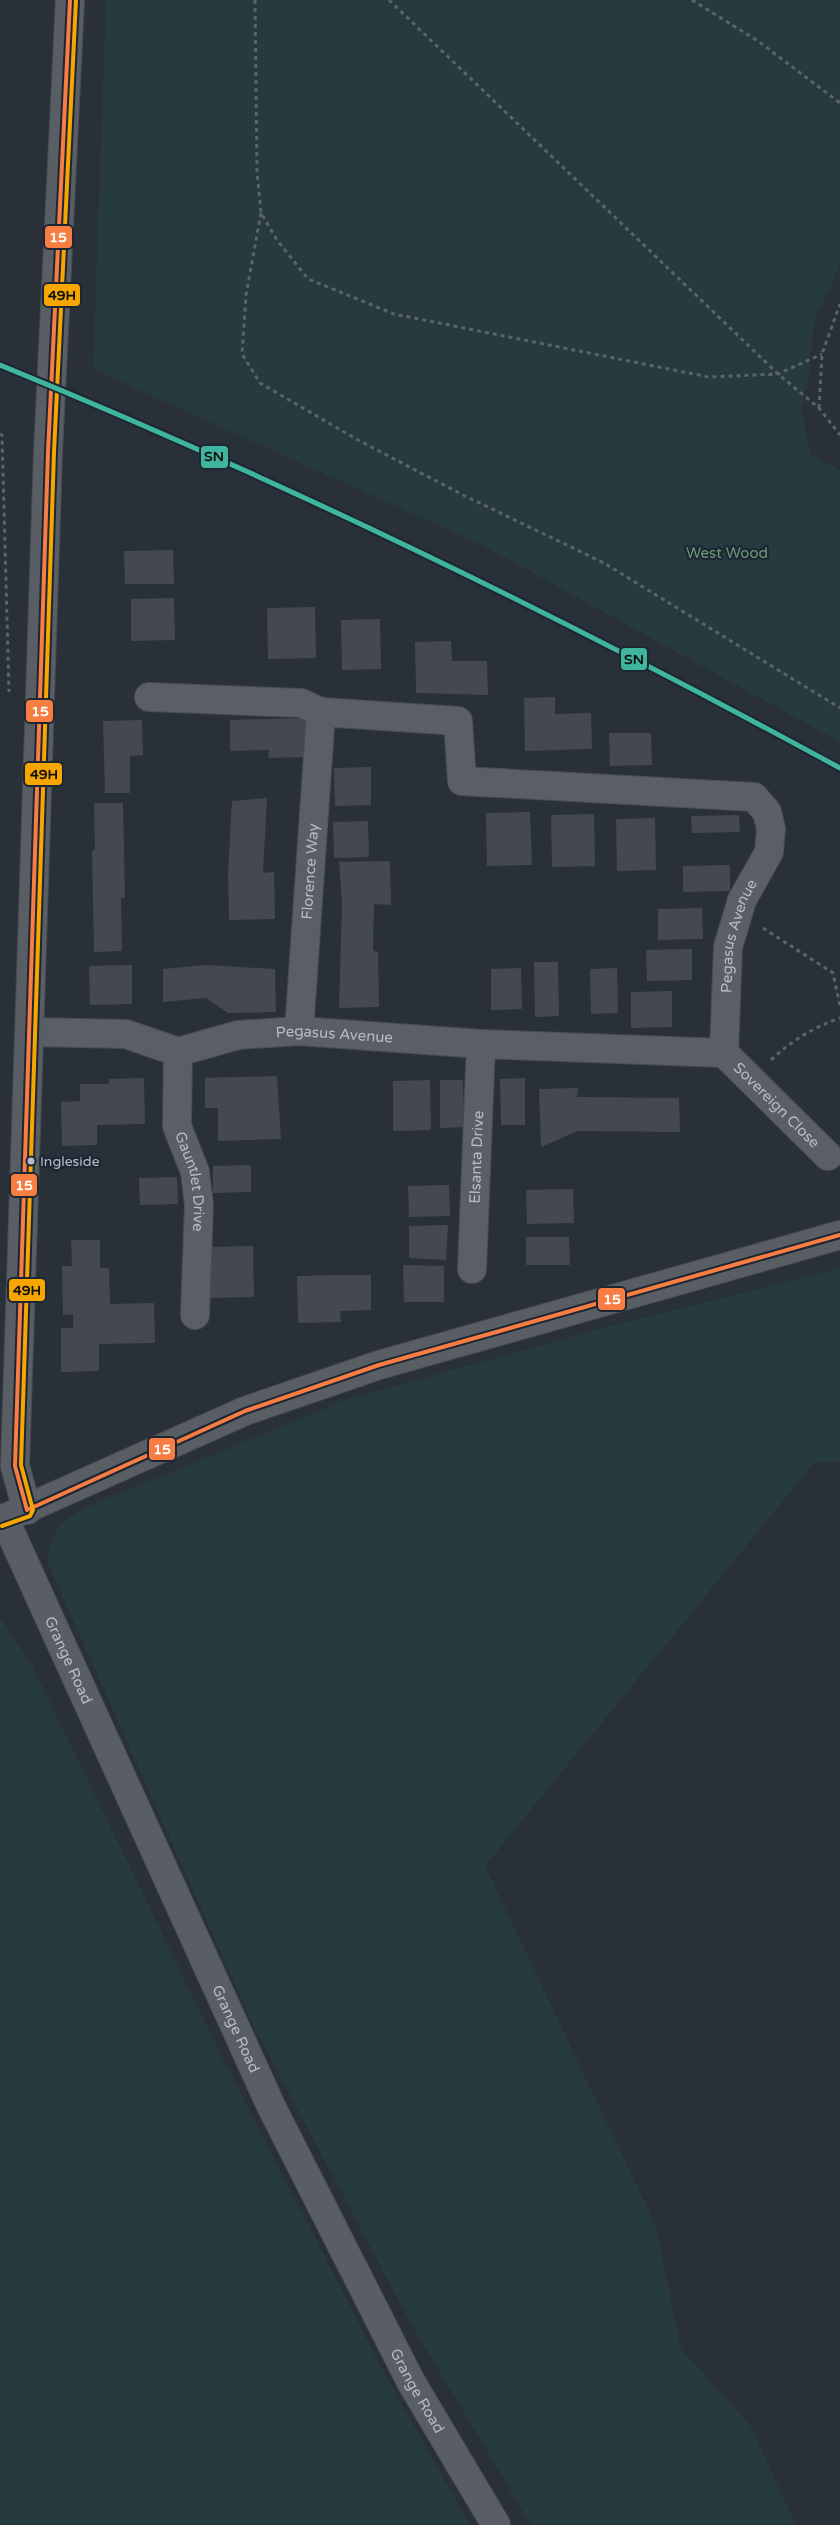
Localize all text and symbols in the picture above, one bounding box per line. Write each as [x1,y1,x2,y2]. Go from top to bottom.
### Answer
line badge: 15 [44,225,73,249]
text: 15 [49,229,67,246]
line badge: 49H [43,283,81,307]
text: 49H [48,287,76,304]
line badge: SN [200,445,229,469]
text: SN [204,448,224,465]
park label: West Wood [686,544,768,562]
line badge: SN [620,647,648,671]
text: SN [624,651,644,668]
line badge: 15 [25,699,54,723]
text: 15 [31,703,49,720]
line badge: 49H [24,762,63,786]
text: 49H [30,766,58,783]
street label: Florence Way [298,823,322,920]
street label: Pegasus Avenue [717,876,761,993]
street label: Pegasus Avenue [275,1022,394,1047]
street label: Sovereign Close [730,1059,823,1152]
street label: Elsanta Drive [466,1110,487,1204]
street label: Gauntlet Drive [171,1129,208,1232]
place label: Ingleside [40,1153,100,1170]
marker: Ingleside [26,1156,36,1166]
line badge: 15 [10,1173,38,1197]
text: 15 [15,1177,33,1194]
line badge: 49H [8,1278,46,1302]
text: 49H [13,1282,41,1299]
line badge: 15 [597,1287,626,1311]
text: 15 [603,1291,621,1308]
line badge: 15 [148,1437,176,1461]
text: 15 [153,1441,171,1458]
street label: Grange Road [41,1613,96,1707]
street label: Grange Road [208,1982,264,2075]
street label: Grange Road [387,2345,448,2436]

